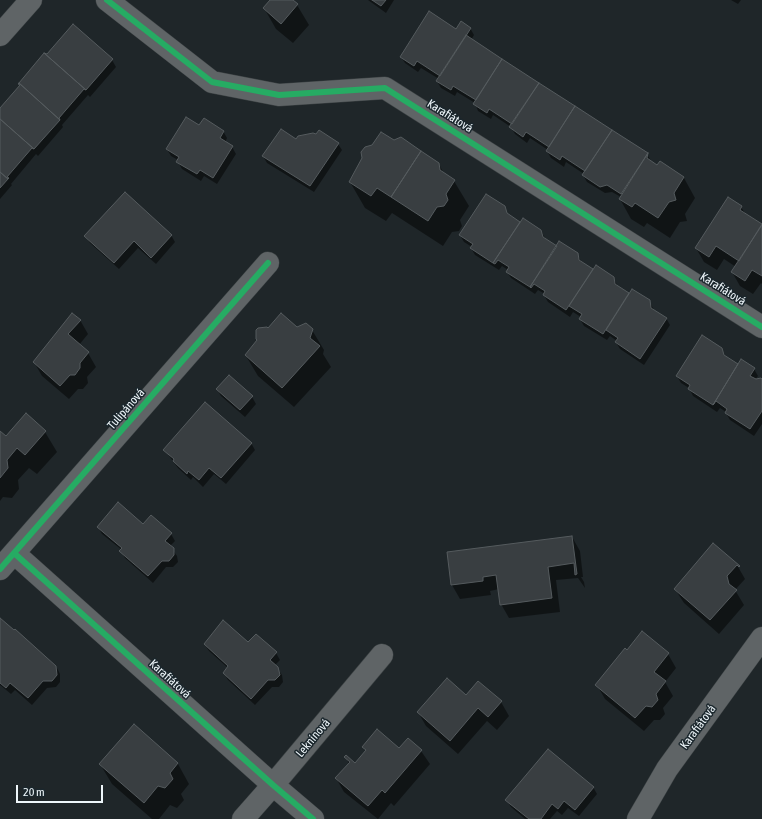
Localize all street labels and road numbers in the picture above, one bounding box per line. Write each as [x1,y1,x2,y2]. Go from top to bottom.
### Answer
street label: Karafiátová [425,96,475,136]
street label: Karafiátová [698,269,748,309]
street label: Tulipánová [104,386,148,432]
street label: Karafiátová [146,657,194,701]
street label: Karafiátová [677,702,719,752]
street label: Leknínová [293,716,333,760]

